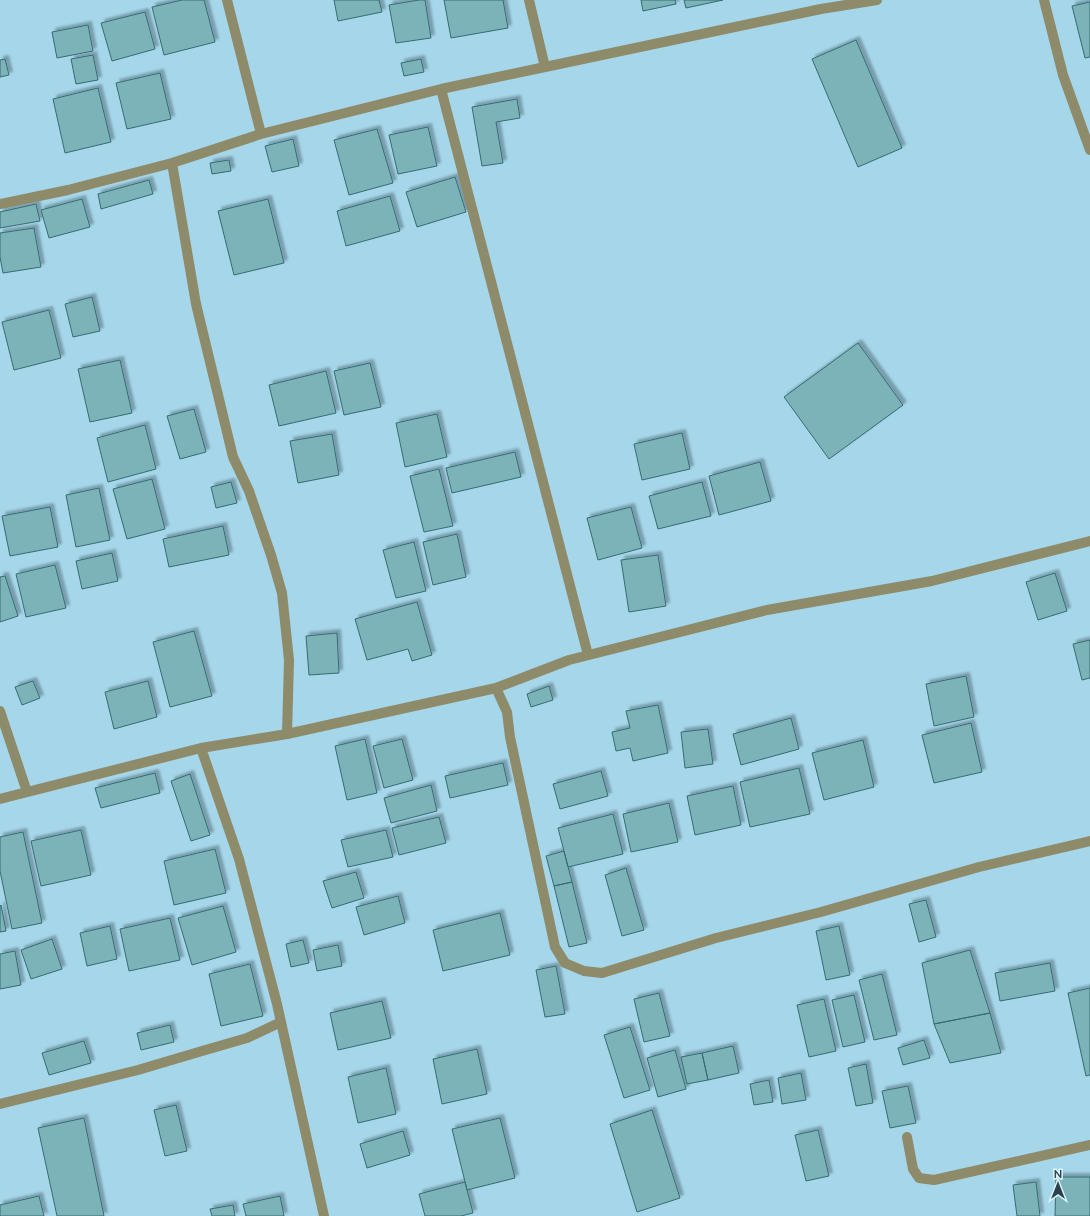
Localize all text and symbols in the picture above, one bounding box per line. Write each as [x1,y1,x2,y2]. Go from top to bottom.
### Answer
north arrow [1038,1164,1078,1204]
text: N [1054,1167,1062,1180]

